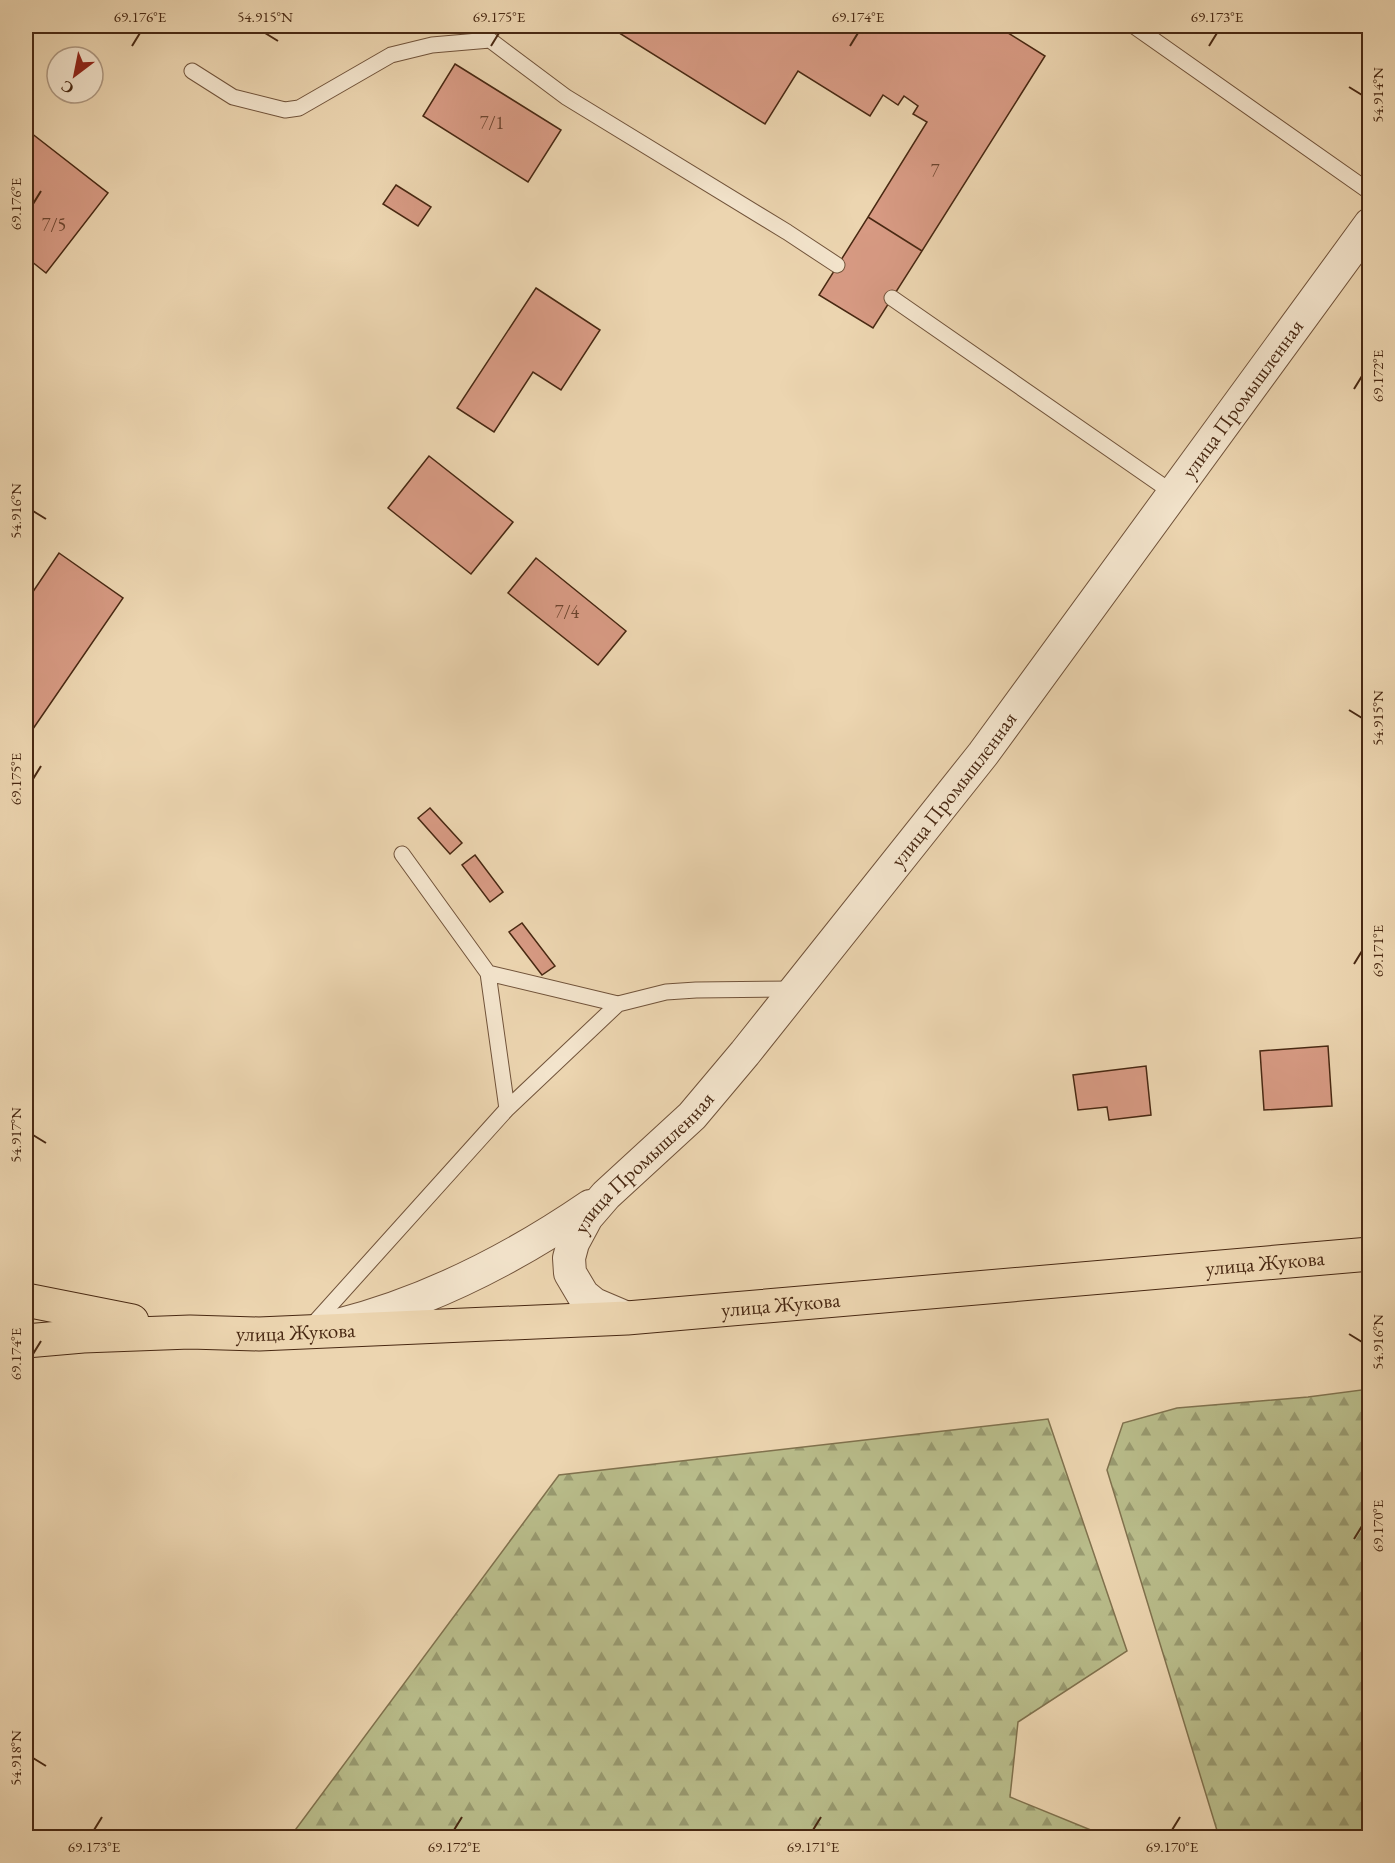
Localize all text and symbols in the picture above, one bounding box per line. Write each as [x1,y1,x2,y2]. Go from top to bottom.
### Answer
text: 69.176°E [114,7,167,26]
text: 54.915°N [237,7,293,26]
text: 69.175°E [473,7,526,26]
text: 69.174°E [832,7,885,26]
text: 69.173°E [1191,7,1244,26]
north arrow [45,45,105,105]
text: 54.914°N [1368,67,1387,123]
text: С [57,75,78,99]
house number: 7/1 [480,111,504,134]
house number: 7 [931,159,940,182]
text: 69.176°E [6,177,25,230]
house number: 7/5 [42,213,66,236]
street label: улица Промышленная [1175,314,1309,483]
text: 69.172°E [1368,349,1387,402]
text: 54.916°N [6,483,25,539]
house number: 7/4 [555,600,580,623]
text: 54.915°N [1368,690,1387,746]
street label: улица Промышленная [884,706,1022,873]
text: 69.175°E [6,752,25,805]
text: 69.171°E [1368,924,1387,977]
street label: улица Промышленная [567,1086,720,1238]
text: 54.917°N [6,1107,25,1163]
street label: улица Жукова [1204,1244,1326,1281]
street label: улица Жукова [720,1286,842,1323]
text: 54.916°N [1368,1314,1387,1370]
street label: улица Жукова [236,1316,357,1347]
text: 69.174°E [6,1327,25,1380]
text: 69.170°E [1368,1499,1387,1552]
text: 54.918°N [6,1730,25,1786]
text: 69.173°E [68,1837,121,1856]
text: 69.172°E [428,1837,481,1856]
text: 69.171°E [787,1837,840,1856]
text: 69.170°E [1146,1837,1199,1856]

